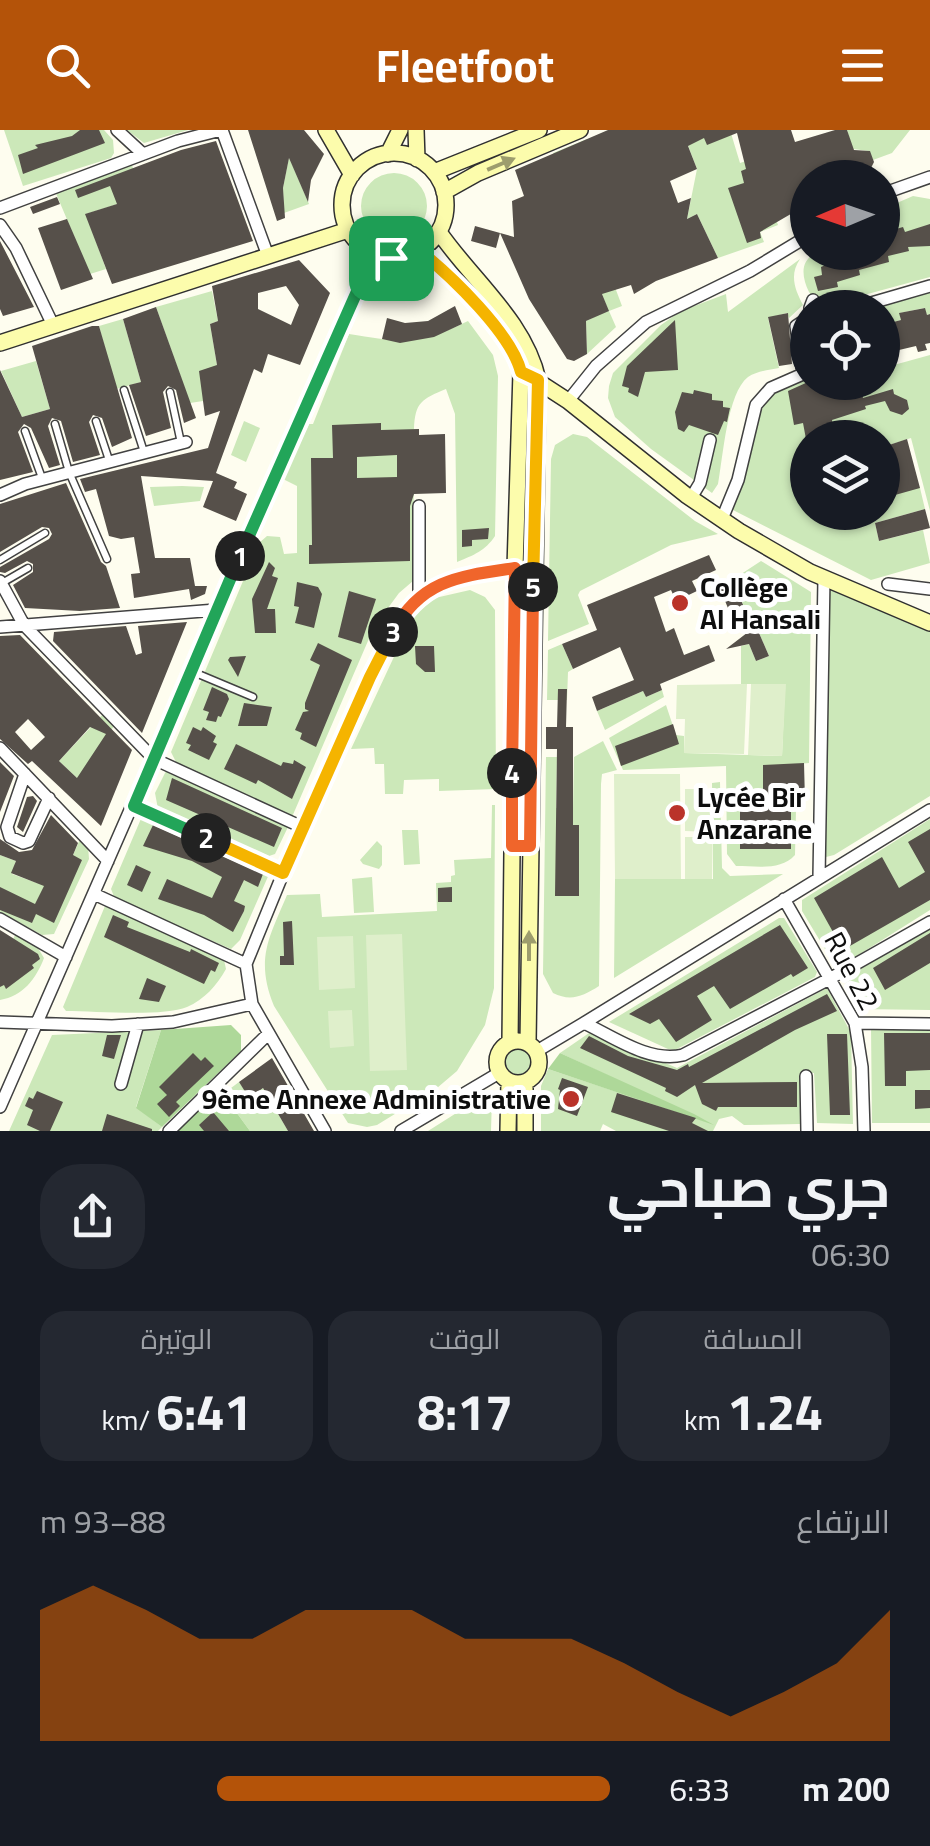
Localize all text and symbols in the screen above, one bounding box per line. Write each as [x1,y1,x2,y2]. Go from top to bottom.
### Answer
text: Fleetfoot [376,23,554,108]
icon: search [40,38,95,93]
icon: menu [835,38,890,93]
one-way arrow [486,155,516,171]
north arrow [790,160,900,270]
map controls [790,160,900,530]
pin [349,216,434,301]
icon: arrive [364,231,419,286]
button: locate [790,290,900,400]
button: layers [790,420,900,530]
text: 1 [232,530,248,582]
pin: 1 [215,531,265,581]
text: 5 [525,561,541,613]
place label: Collège Al Hansali [700,561,821,645]
pin: 5 [508,562,558,612]
marker: Collège Al Hansali [669,592,691,614]
text: 3 [385,606,401,658]
pin: 3 [368,607,418,657]
text: 4 [504,747,520,799]
pin: 4 [487,748,537,798]
place label: Lycée Bir Anzarane [697,771,812,855]
marker: Lycée Bir Anzarane [666,802,688,824]
text: 2 [198,812,214,864]
pin: 2 [181,813,231,863]
street label: Rue 22 [809,922,895,1020]
one-way arrow [521,929,537,961]
place label: 9ème Annexe Administrative [202,1073,551,1125]
marker: 9ème Annexe Administrative [560,1088,582,1110]
text: جري صباحي [607,1135,890,1238]
button: share [40,1164,145,1269]
text: 06:30 [811,1224,890,1284]
text: الوتيرة [141,1313,213,1365]
text: الوقت [429,1313,501,1365]
text: المسافة [704,1313,803,1365]
text: 6:41 [156,1365,252,1459]
text: 8:17 [417,1365,513,1459]
text: 1.24 [727,1365,823,1459]
text: /km [102,1394,156,1446]
text: km [684,1394,727,1446]
text: 88–93 m [40,1491,166,1551]
text: الارتفاع [796,1491,890,1551]
text: 6:33 [669,1759,730,1819]
text: 200 m [803,1759,890,1819]

